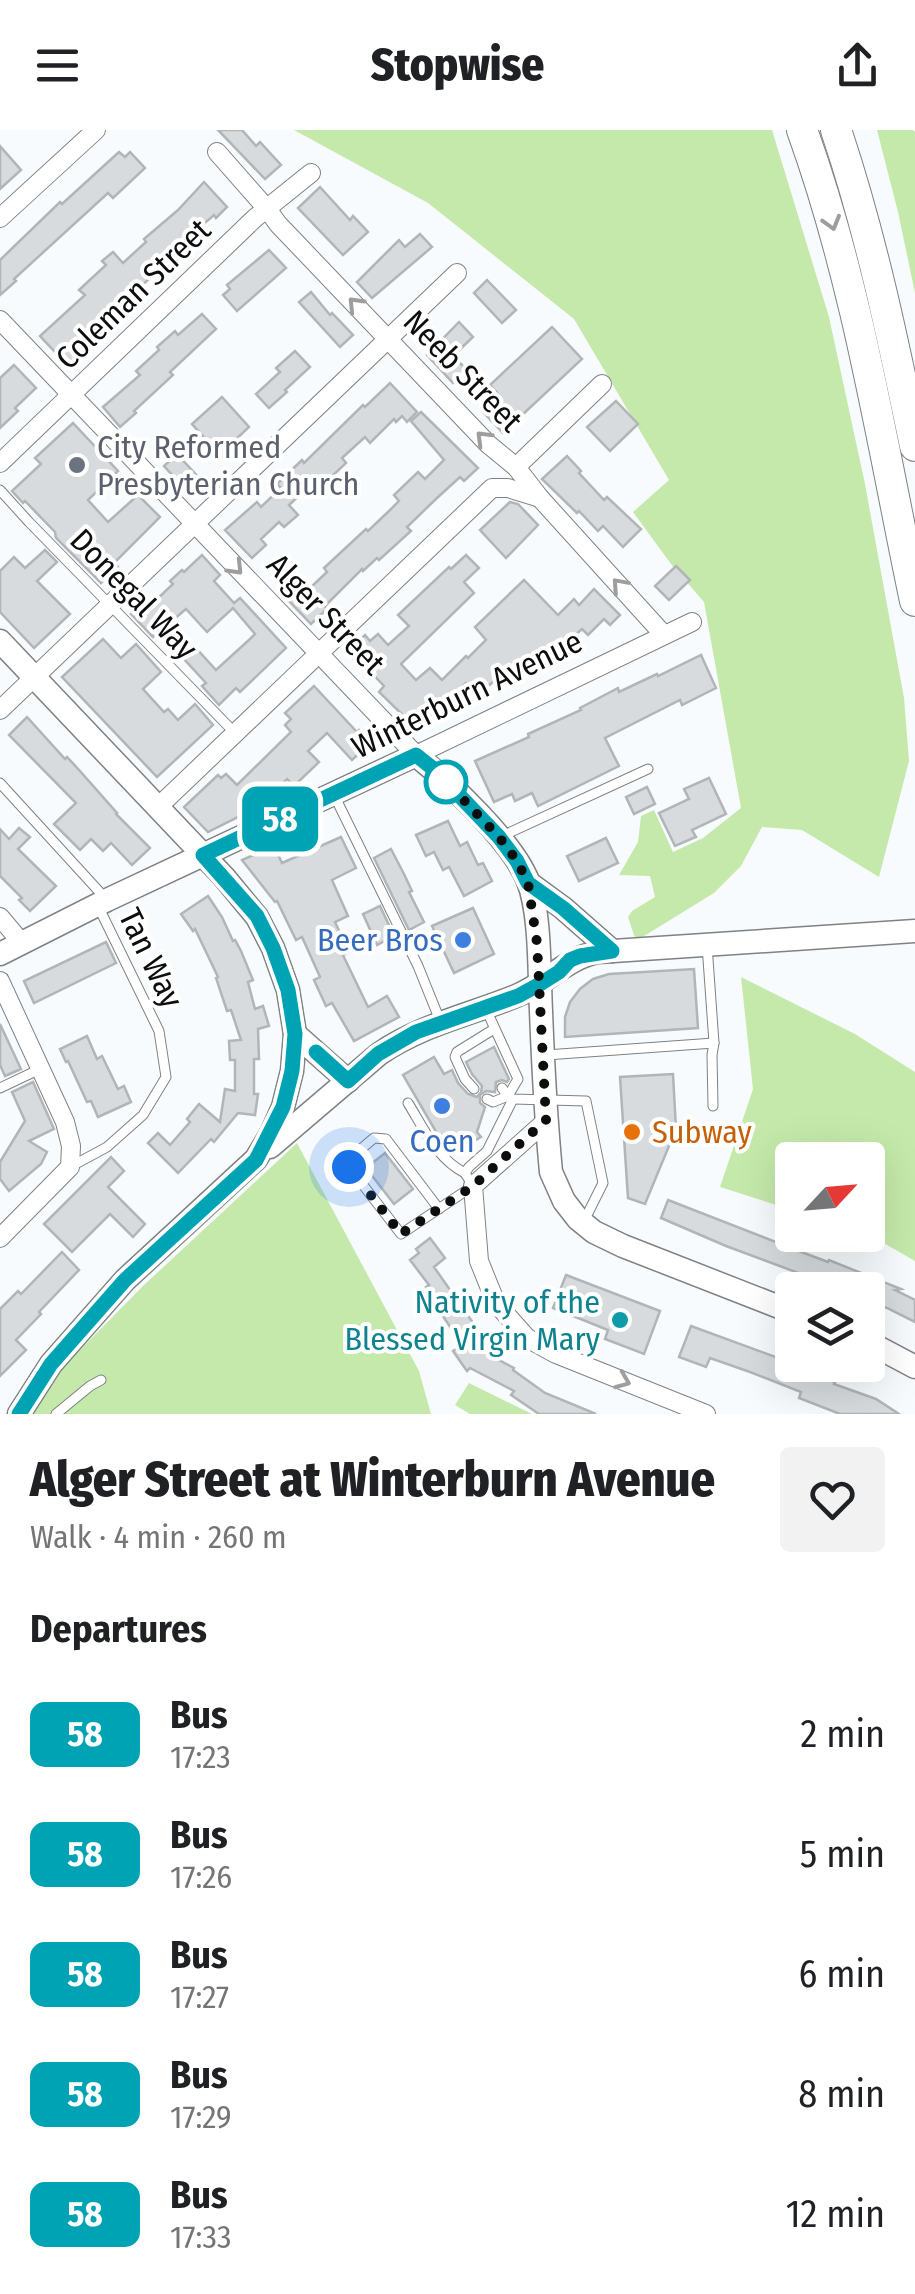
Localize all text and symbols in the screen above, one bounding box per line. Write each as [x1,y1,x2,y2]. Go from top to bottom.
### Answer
icon: menu [30,38,85,93]
text: Stopwise [371,38,544,92]
icon: share [830,38,885,93]
street label: Coleman Street [48,211,218,377]
one-way arrow [820,214,841,231]
one-way arrow [349,298,367,316]
street label: Neeb Street [396,302,531,440]
place label: City Reformed Presbyterian Church [97,428,359,503]
one-way arrow [477,431,495,449]
marker: City Reformed Presbyterian Church [66,454,88,476]
street label: Donegal Way [63,521,206,668]
street label: Alger Street [259,546,393,683]
one-way arrow [225,556,243,574]
one-way arrow [612,578,630,596]
street label: Winterburn Avenue [346,622,588,766]
unlabelled marker [425,761,467,803]
line badge: 58 [235,786,325,852]
text: 58 [262,798,298,840]
street label: Tan Way [111,902,192,1015]
place label: Beer Bros [317,921,443,959]
marker: Beer Bros [452,929,474,951]
marker: Coen [431,1095,453,1117]
place label: Subway [652,1113,752,1151]
marker: Subway [621,1121,643,1143]
place label: Coen [409,1122,475,1160]
your location [324,1142,374,1192]
north arrow [775,1142,885,1252]
map controls [775,1142,885,1382]
button: layers [775,1272,885,1382]
place label: Nativity of the Blessed Virgin Mary [344,1283,601,1358]
marker: Nativity of the Blessed Virgin Mary [609,1309,631,1331]
one-way arrow [613,1370,631,1390]
button: heart [780,1447,885,1552]
text: Alger Street at Winterburn Avenue [30,1451,715,1509]
text: Walk · 4 min · 260 m [30,1518,287,1556]
text: Departures [30,1606,207,1652]
text: Bus [170,1692,228,1738]
text: 2 min [800,1711,885,1757]
text: 58 [67,1713,103,1755]
text: 17:23 [170,1738,231,1776]
text: Bus [170,1812,228,1858]
text: 5 min [800,1831,885,1877]
text: 58 [67,1833,103,1875]
text: 17:26 [170,1858,232,1896]
text: Bus [170,1932,228,1978]
text: 6 min [798,1951,885,1997]
text: 58 [67,1953,103,1995]
text: 17:27 [170,1978,229,2016]
text: Bus [170,2052,228,2098]
text: 8 min [798,2071,885,2117]
text: 58 [67,2073,103,2115]
text: 17:29 [170,2098,232,2136]
text: Bus [170,2172,228,2218]
text: 12 min [786,2191,885,2237]
text: 58 [67,2193,103,2235]
text: 17:33 [170,2218,231,2256]

